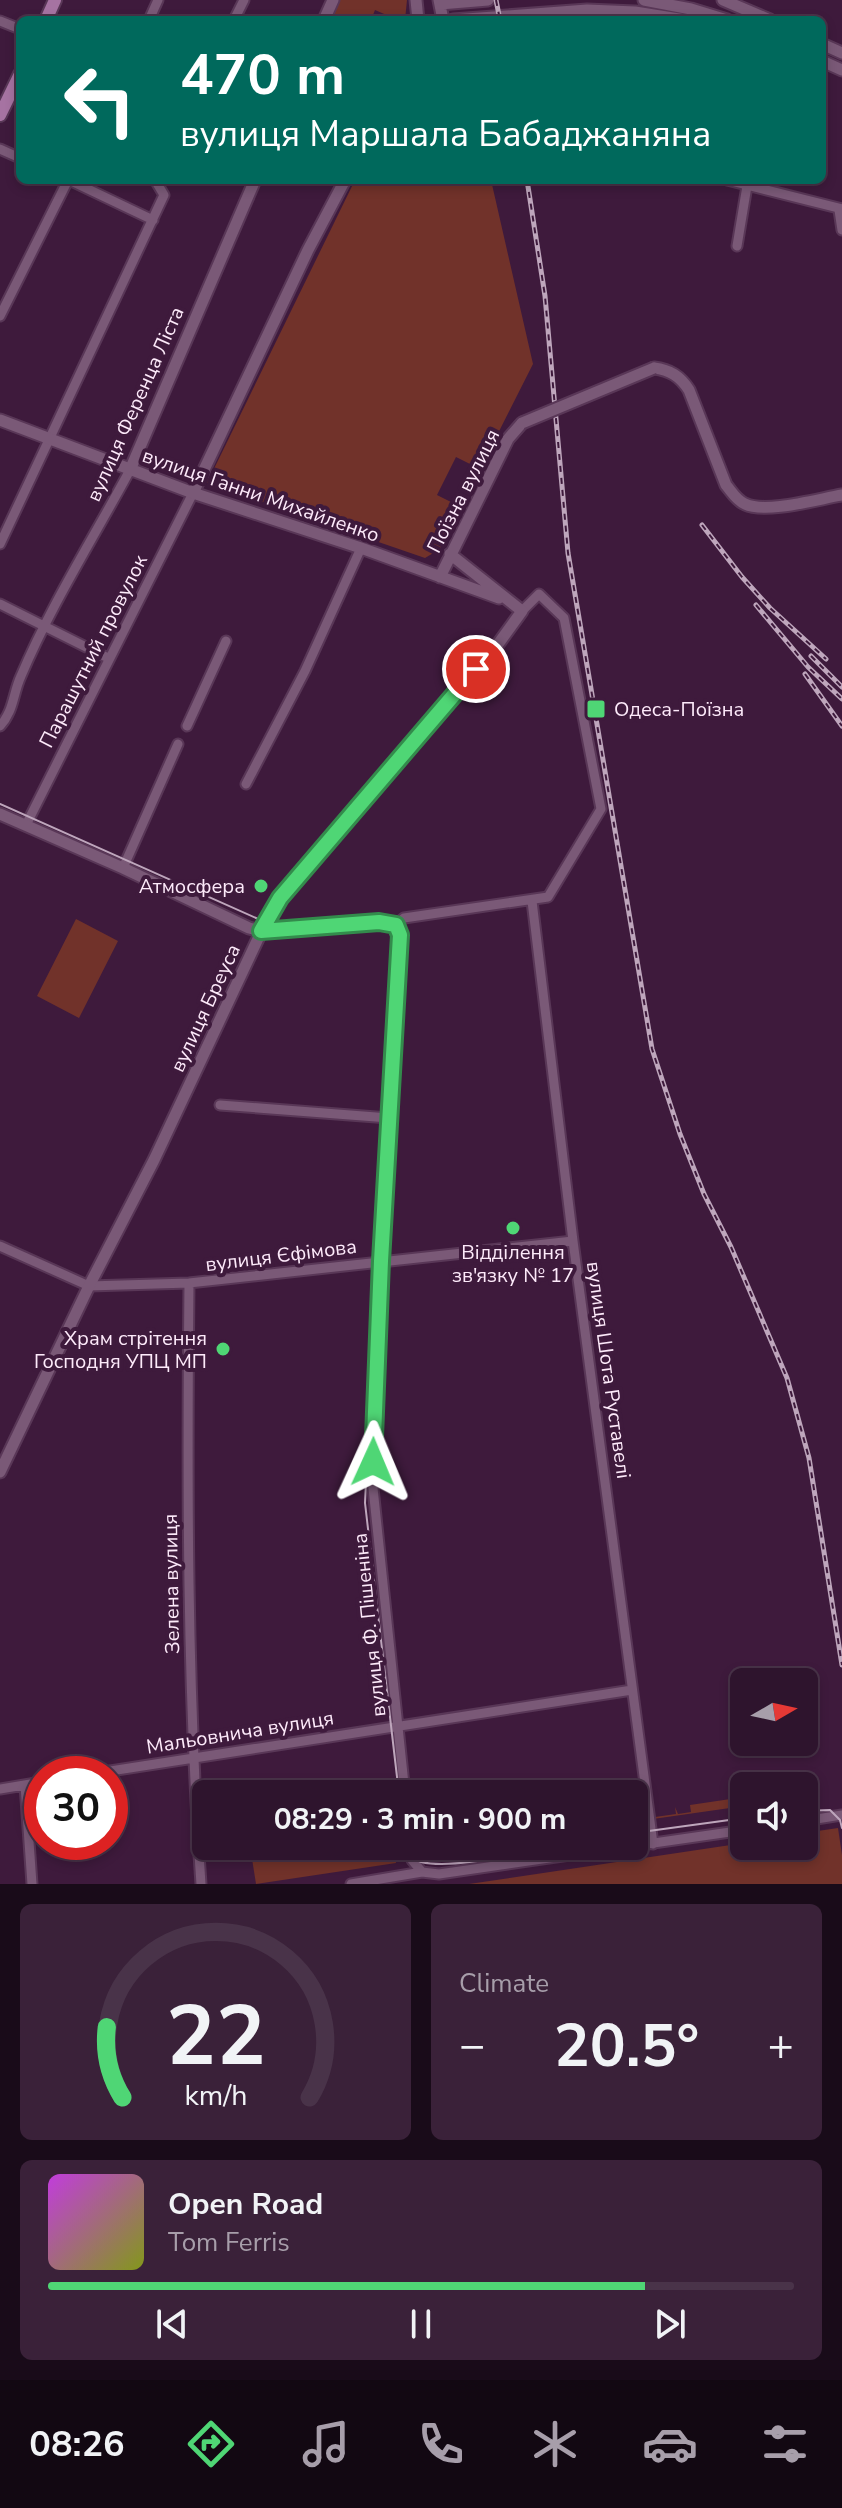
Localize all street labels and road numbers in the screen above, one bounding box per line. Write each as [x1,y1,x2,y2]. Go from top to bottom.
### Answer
street label: вулиця Ференца Ліста [80,302,191,506]
street label: Поїзна вулиця [421,425,506,558]
street label: вулиця Ганни Михайленко [139,442,383,549]
street label: Парашутний провулок [33,550,154,752]
street label: вулиця Бреуса [164,940,247,1077]
street label: вулиця Єфімова [204,1233,358,1278]
street label: вулиця Шота Руставелі [580,1260,637,1481]
street label: Зелена вулиця [157,1514,186,1654]
street label: вулиця Ф. Пішеніна [346,1532,393,1718]
street label: Мальовнича вулиця [144,1704,336,1761]

